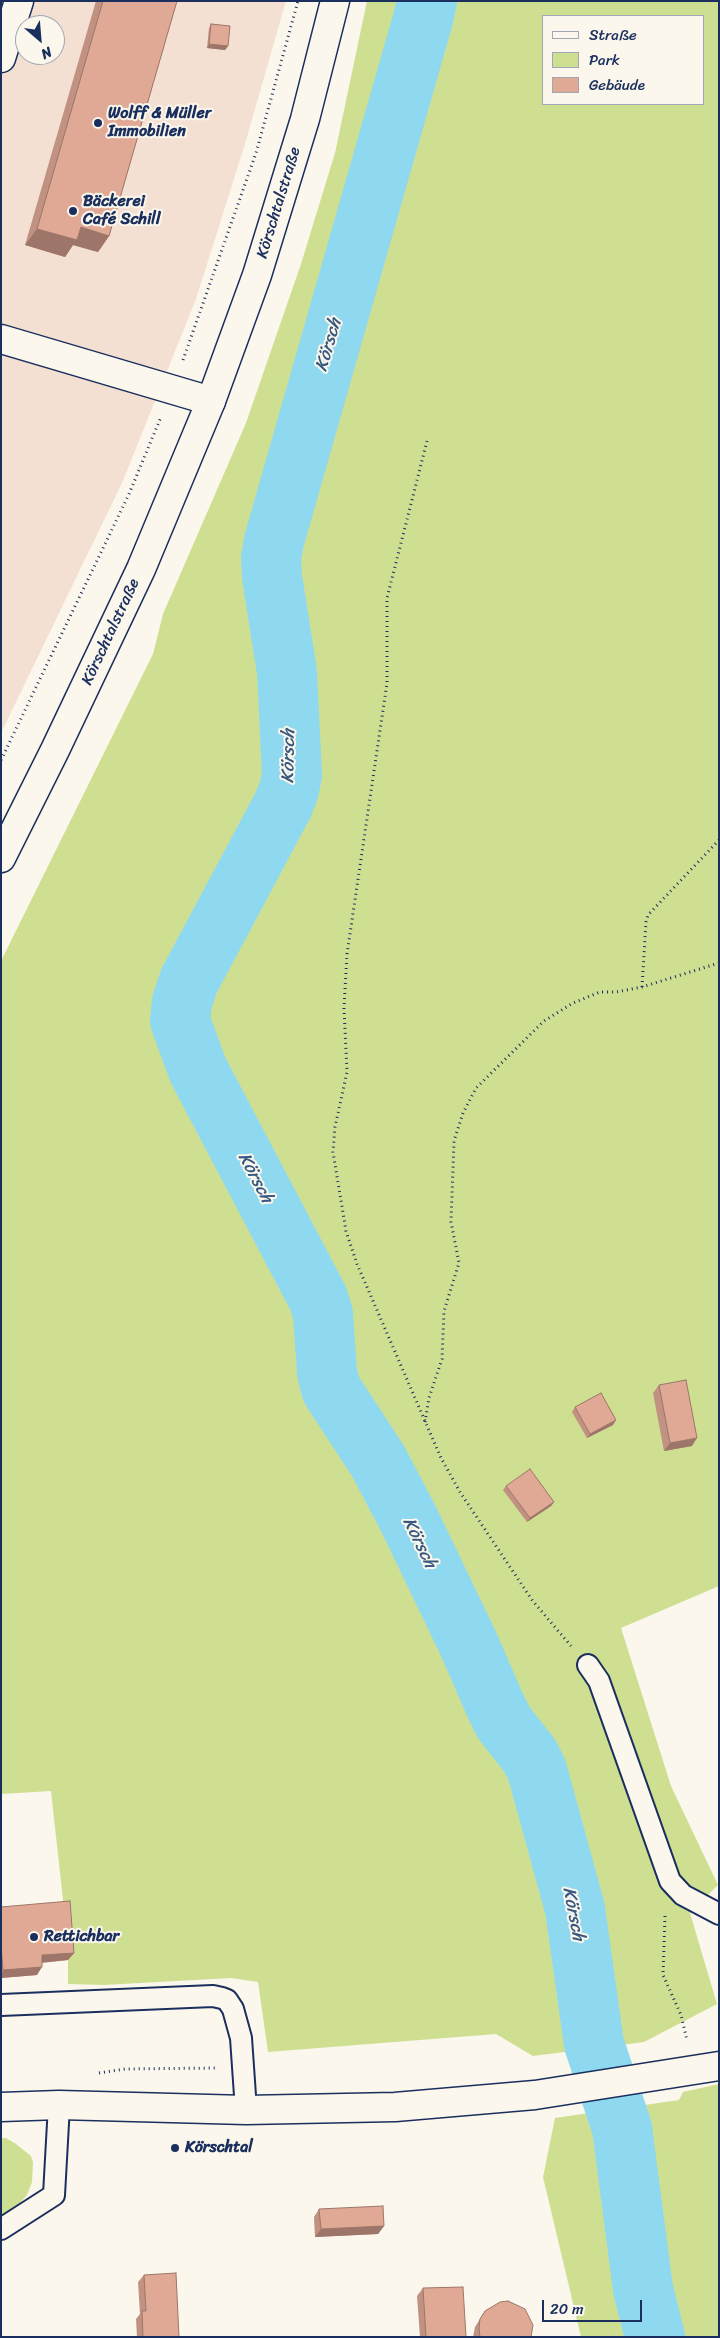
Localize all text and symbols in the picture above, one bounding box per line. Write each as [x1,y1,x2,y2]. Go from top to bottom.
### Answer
north arrow [15,15,65,65]
legend [542,15,705,105]
text: Straße [589,22,637,48]
text: N [37,40,57,66]
text: Park [589,47,620,73]
text: Gebäude [589,72,645,98]
place label: Wolff & Müller Immobilien [108,104,211,142]
marker: Wolff & Müller Immobilien [92,117,104,129]
street label: Körschtalstraße [253,145,305,261]
place label: Bäckerei Café Schill [83,192,160,230]
marker: Bäckerei Café Schill [67,205,79,217]
water label: Körsch [311,316,347,374]
street label: Körschtalstraße [78,576,144,688]
water label: Körsch [278,729,300,783]
water label: Körsch [233,1149,277,1207]
water label: Körsch [397,1514,441,1572]
water label: Körsch [557,1885,589,1943]
place label: Rettichbar [44,1927,119,1947]
marker: Rettichbar [28,1931,40,1943]
place label: Körschtal [185,2138,253,2158]
marker: Körschtal [169,2142,181,2154]
scale bar [545,2290,645,2322]
text: 20 m [550,2296,584,2322]

